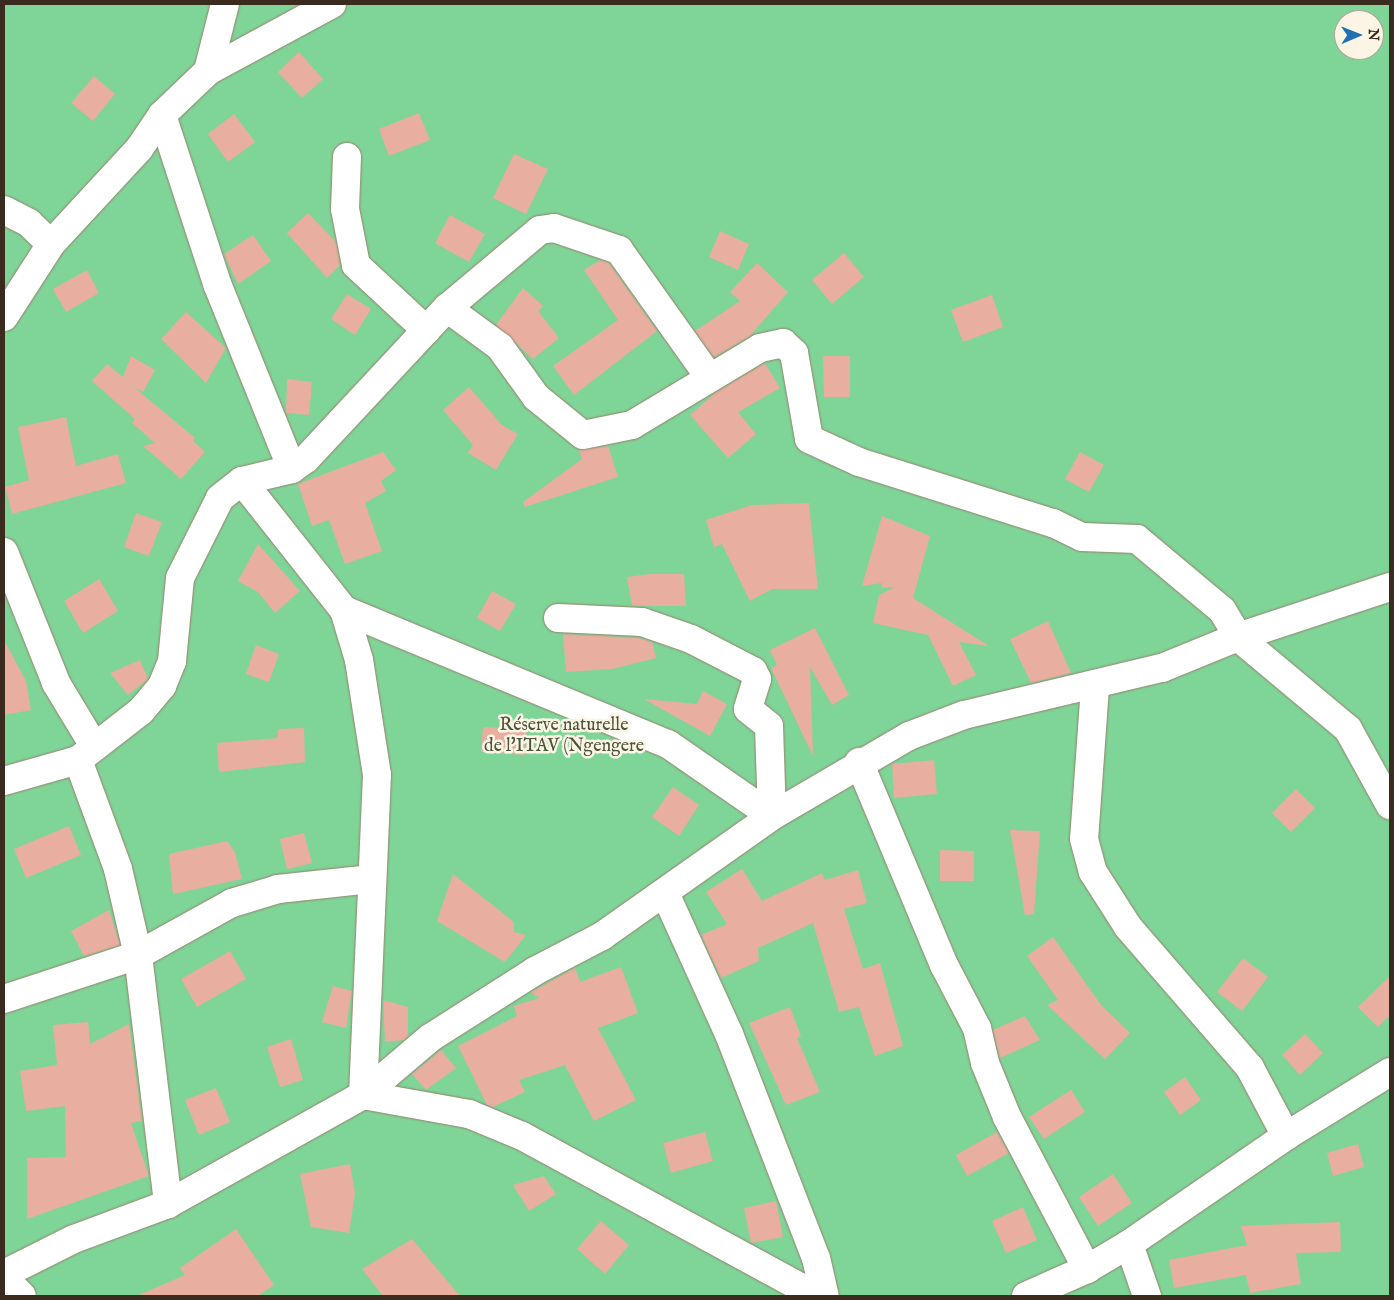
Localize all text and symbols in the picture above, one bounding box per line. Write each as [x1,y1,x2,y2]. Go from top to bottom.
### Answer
north arrow [1334,10,1384,60]
text: N [1364,29,1382,41]
park label: Réserve naturelle de l'ITAV (Ngengere [484,716,644,759]

